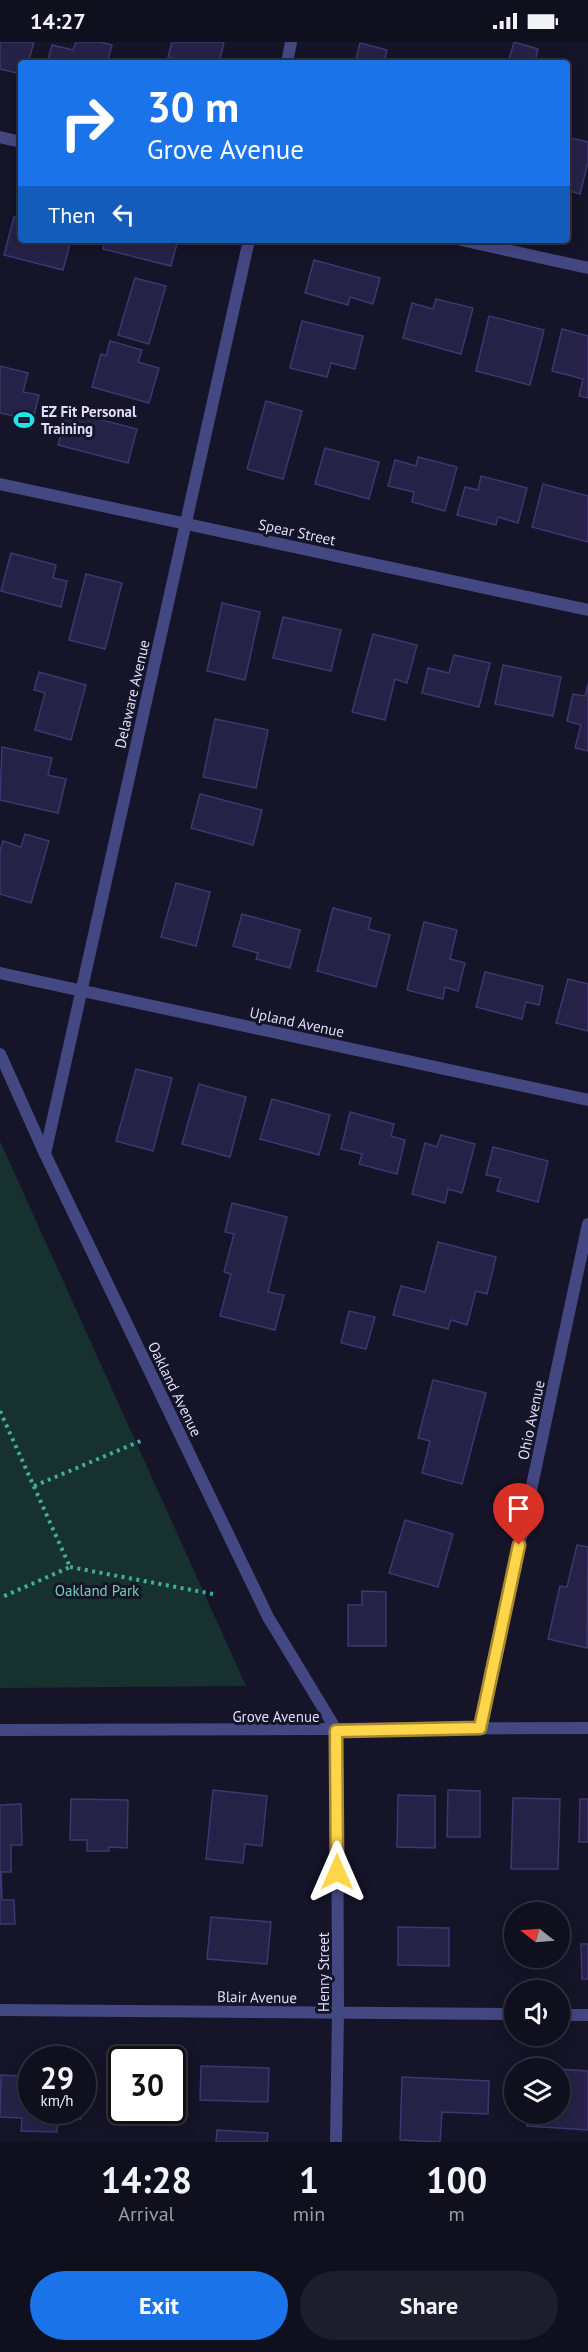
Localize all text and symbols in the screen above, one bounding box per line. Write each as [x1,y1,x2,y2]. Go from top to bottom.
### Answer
text: 14:27 [30,7,86,35]
text: 30 m [147,79,239,134]
icon: right [48,84,126,162]
text: Grove Avenue [147,132,304,166]
icon: left [107,198,140,231]
text: Then [48,201,95,229]
place label: EZ Fit Personal Training [41,402,137,438]
sports icon: EZ Fit Personal Training [12,408,36,432]
street label: Spear Street [257,515,337,549]
street label: Delaware Avenue [110,638,154,750]
street label: Upland Avenue [248,1003,346,1041]
street label: Oakland Avenue [144,1338,206,1440]
street label: Ohio Avenue [513,1378,549,1462]
pin [493,1483,544,1545]
icon: arrive [502,1492,535,1525]
park label: Oakland Park [55,1581,140,1600]
street label: Grove Avenue [232,1707,320,1726]
position arrow [305,1840,369,1904]
north arrow [504,1902,570,1968]
map controls [504,1902,570,2124]
street label: Henry Street [314,1932,333,2012]
button: sound [504,1980,570,2046]
street label: Blair Avenue [217,1987,297,2007]
speed limit sign: 30 [108,2046,186,2124]
text: 29 [40,2058,74,2097]
button: layers [504,2058,570,2124]
text: km/h [41,2091,73,2110]
text: 14:28 [101,2156,192,2203]
text: 1 [299,2156,319,2203]
text: 100 [426,2156,487,2203]
text: Arrival [118,2201,174,2227]
text: min [293,2201,325,2227]
text: m [449,2201,465,2227]
button: Exit [30,2271,288,2340]
button: Share [300,2271,558,2340]

